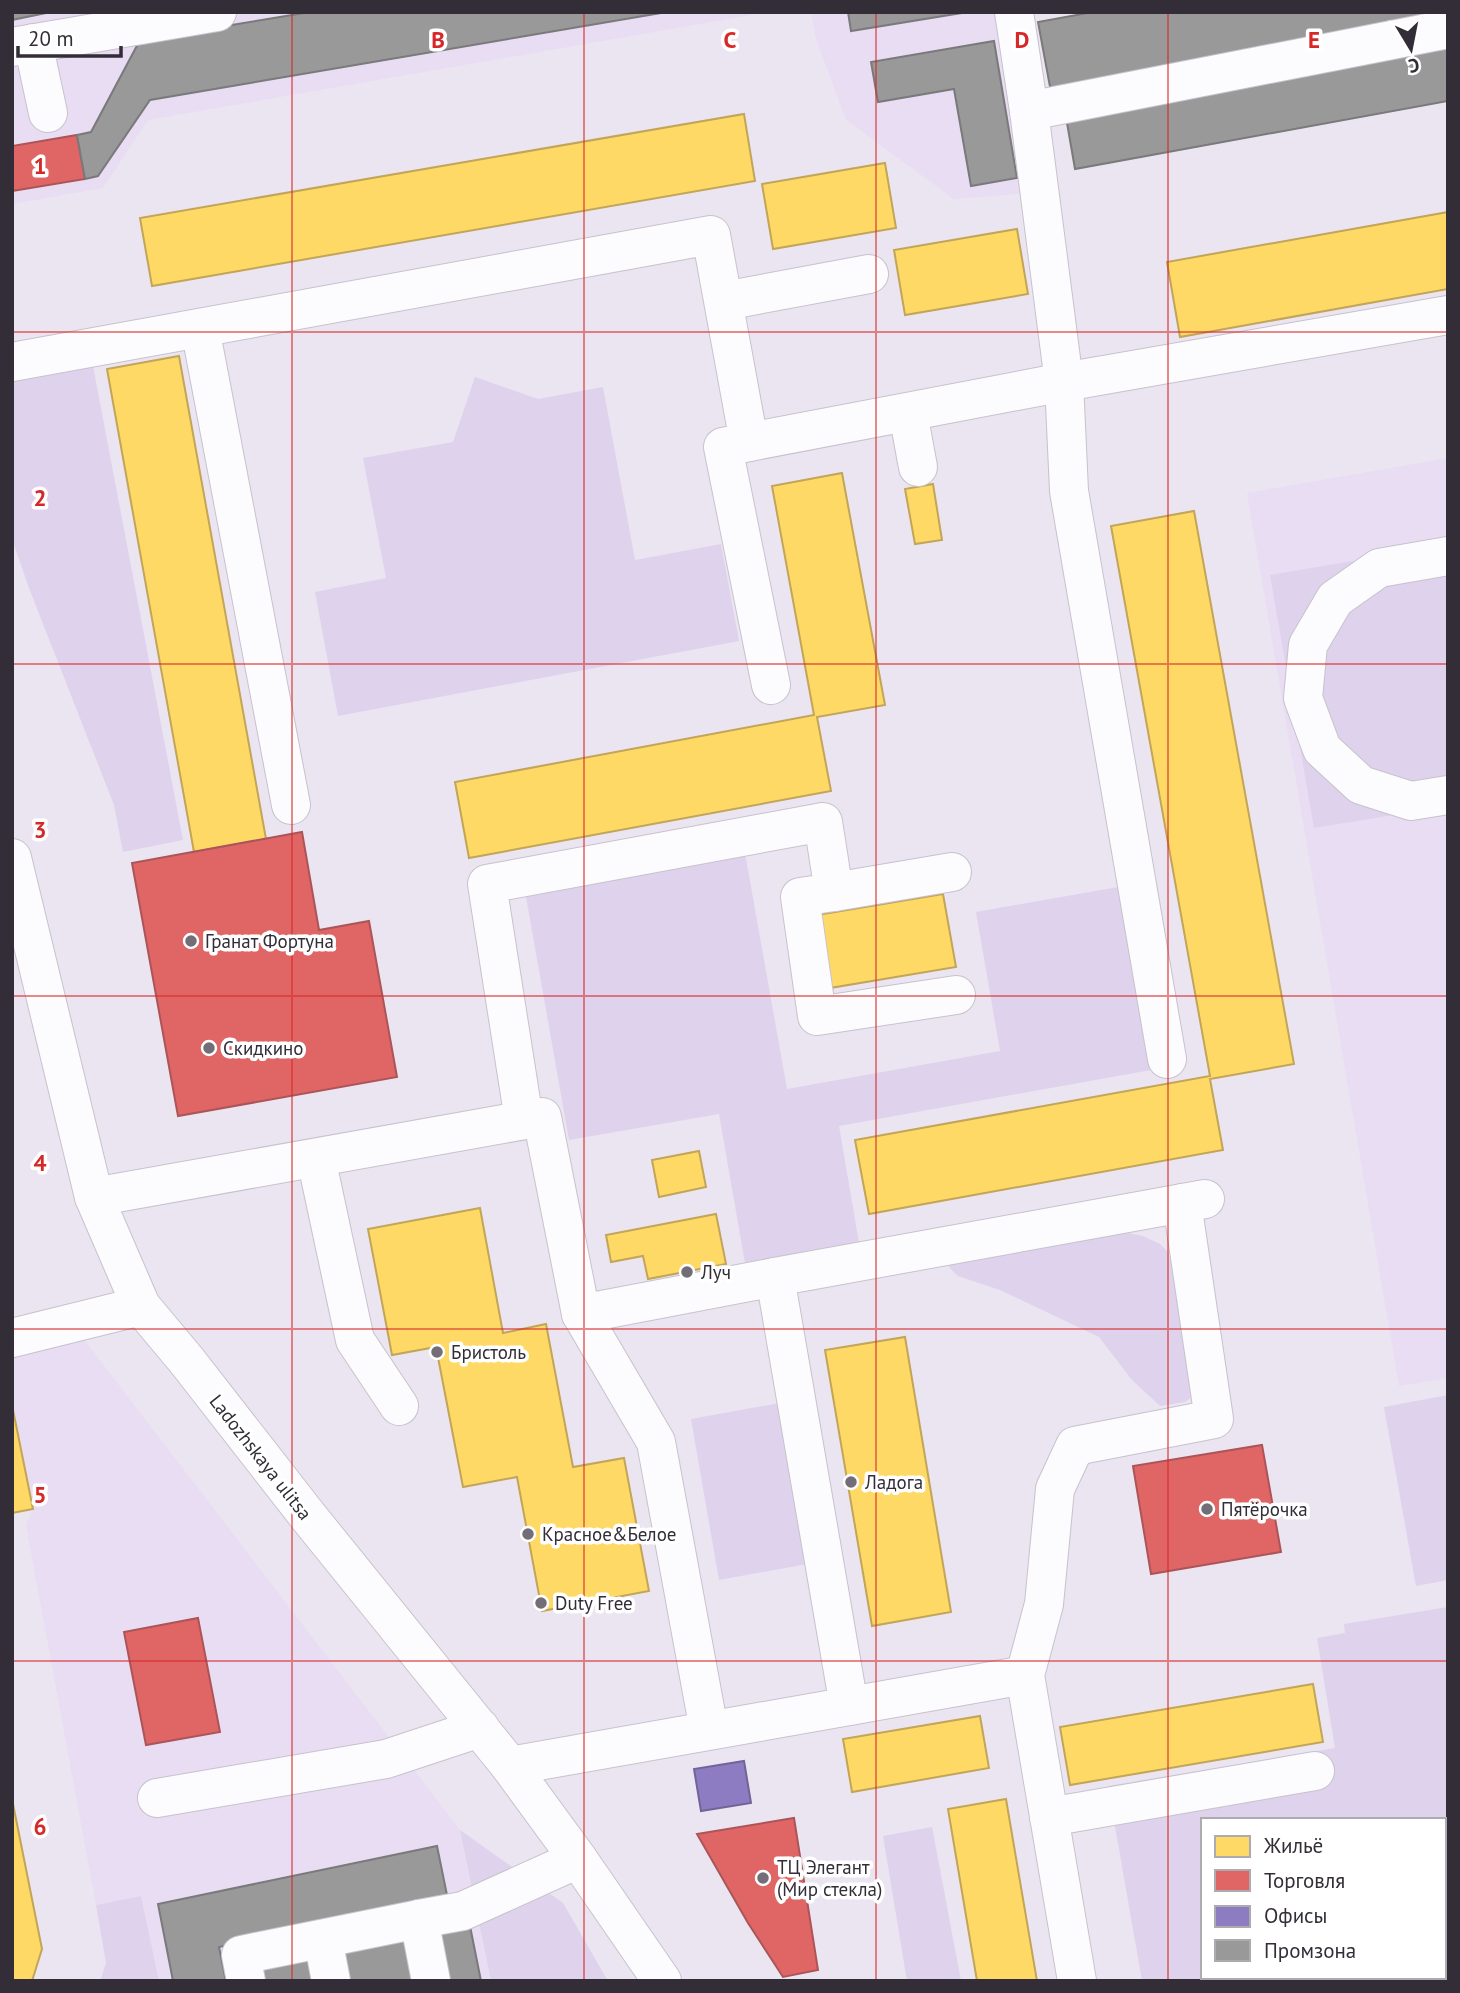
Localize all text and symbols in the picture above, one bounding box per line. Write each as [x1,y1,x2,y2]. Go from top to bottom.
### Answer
scale bar [18,14,121,58]
north arrow [1376,14,1446,84]
text: 20 m [28,25,74,52]
text: B [431,25,445,54]
text: C [724,25,737,54]
text: D [1015,25,1029,54]
text: E [1308,25,1320,54]
text: С [1406,53,1421,79]
text: 1 [33,151,47,180]
text: 2 [33,483,47,512]
text: 3 [33,815,47,844]
place label: Гранат Фортуна [205,929,334,953]
marker: Гранат Фортуна [183,933,199,949]
place label: Скидкино [223,1036,303,1060]
marker: Скидкино [201,1040,217,1056]
text: 4 [33,1148,47,1177]
place label: Луч [700,1260,731,1284]
marker: Луч [679,1264,695,1280]
place label: Бристоль [451,1340,526,1364]
marker: Бристоль [429,1344,445,1360]
street label: Ladozhskaya ulitsa [205,1390,317,1524]
place label: Ладога [864,1470,923,1494]
marker: Ладога [843,1474,859,1490]
text: 5 [33,1480,47,1509]
place label: Пятёрочка [1221,1497,1308,1521]
marker: Пятёрочка [1199,1501,1215,1517]
place label: Красное&Белое [542,1522,677,1546]
marker: Красное&Белое [520,1526,536,1542]
place label: Duty Free [555,1591,633,1615]
marker: Duty Free [533,1595,549,1611]
text: 6 [33,1812,47,1841]
legend [1201,1818,1446,1979]
text: Жильё [1263,1832,1323,1859]
place label: ТЦ Элегант (Мир стекла) [777,1855,882,1901]
text: Торговля [1264,1867,1345,1894]
marker: ТЦ Элегант (Мир стекла) [755,1870,771,1886]
text: Офисы [1264,1902,1327,1929]
text: Промзона [1264,1937,1356,1964]

